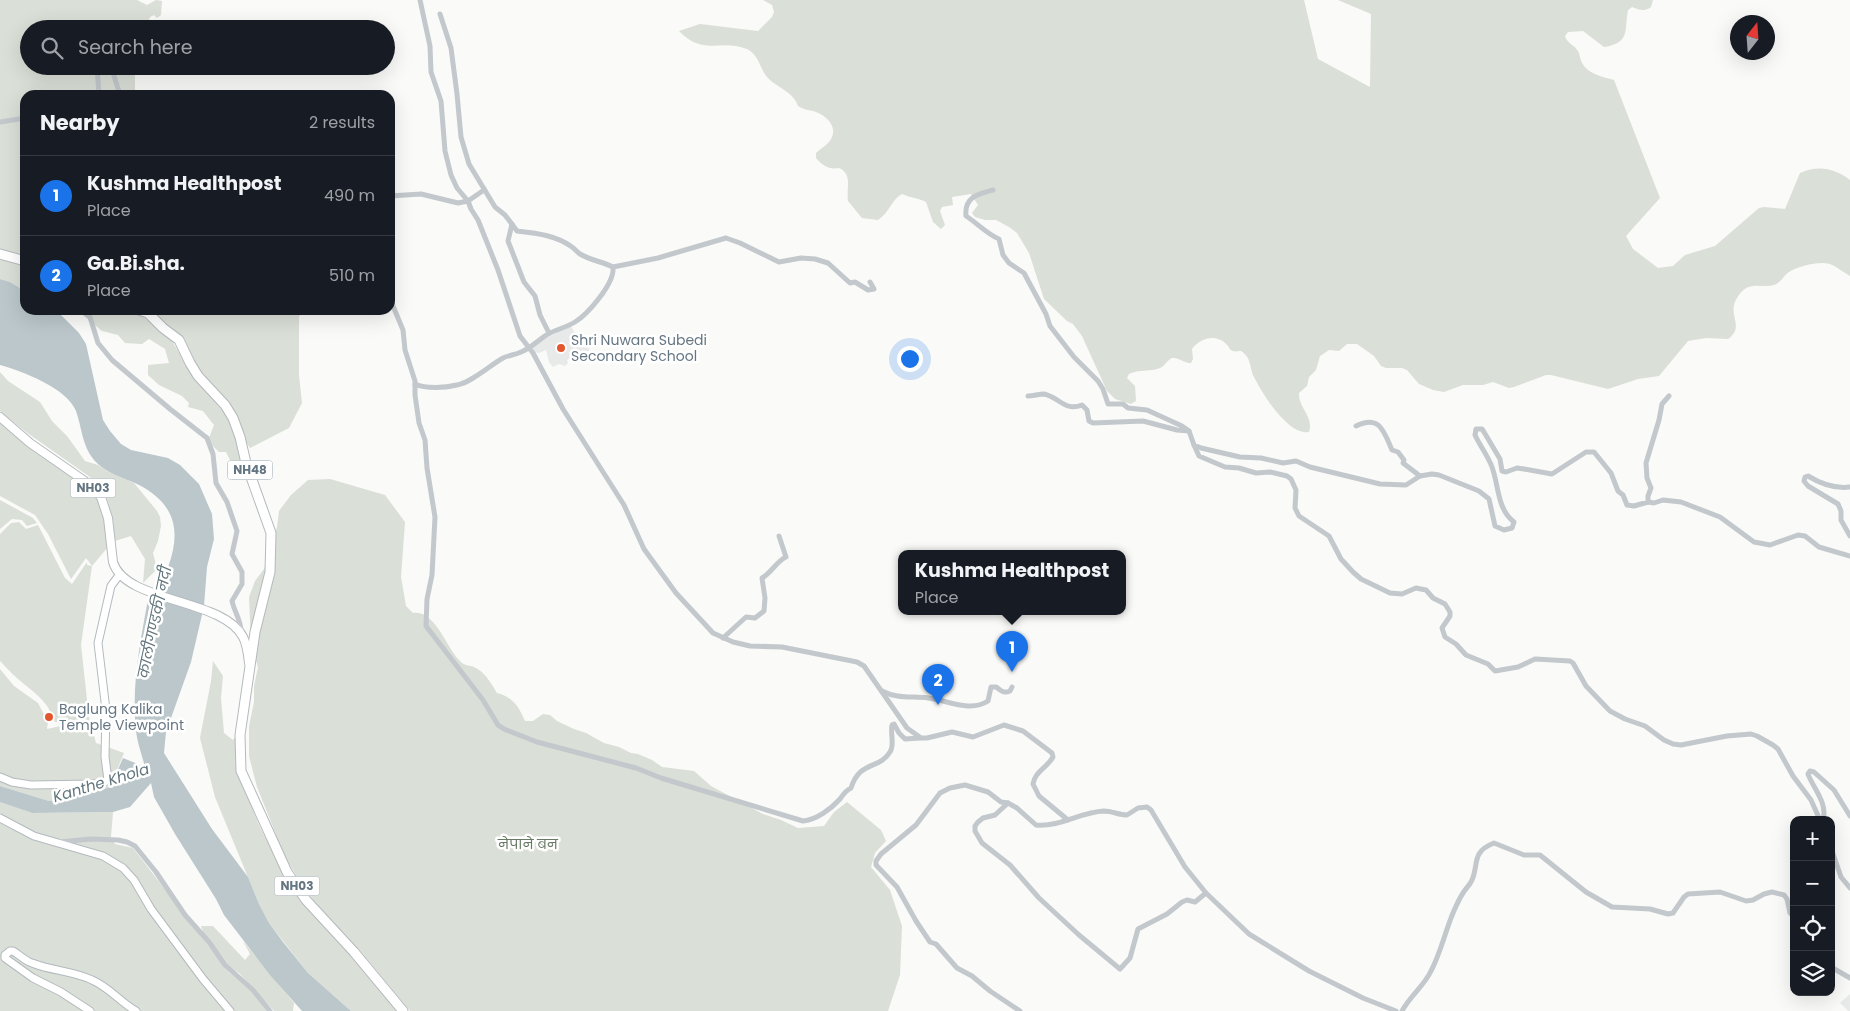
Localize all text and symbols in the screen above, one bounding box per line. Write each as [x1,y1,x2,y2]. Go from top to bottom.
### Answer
north arrow [1730,15,1775,60]
search box [20,20,395,75]
icon: search [38,34,66,62]
text: Search here [78,34,192,61]
text: Nearby [40,108,120,137]
text: 2 results [309,111,375,134]
text: Kushma Healthpost [87,170,281,197]
text: 1 [53,184,59,207]
text: 490 m [324,184,375,207]
text: Place [87,199,131,222]
text: Ga.Bi.sha. [87,250,185,277]
text: 2 [51,264,61,287]
text: 510 m [329,264,375,287]
text: Place [87,279,131,302]
place label: Shri Nuwara Subedi Secondary School [571,330,707,366]
marker: Shri Nuwara Subedi Secondary School [555,342,567,354]
your location [897,346,923,372]
road number: NH48 [228,460,272,480]
road number: NH03 [70,478,116,498]
popup [898,550,1126,615]
text: Kushma Healthpost [915,557,1109,584]
water label: कालीगण्डकी नदी [132,562,177,680]
text: Place [915,586,958,609]
pin: 1 [996,631,1028,672]
pin: 2 [922,664,954,705]
place label: Baglung Kalika Temple Viewpoint [59,699,184,735]
marker: Baglung Kalika Temple Viewpoint [43,711,55,723]
water label: Kanthe Khola [50,758,152,807]
map controls [1790,816,1835,996]
button: + [1790,816,1835,861]
park label: नेपाने बन [497,834,559,854]
button: − [1790,861,1835,906]
road number: NH03 [274,876,320,896]
button: locate [1790,906,1835,951]
button: layers [1790,951,1835,996]

